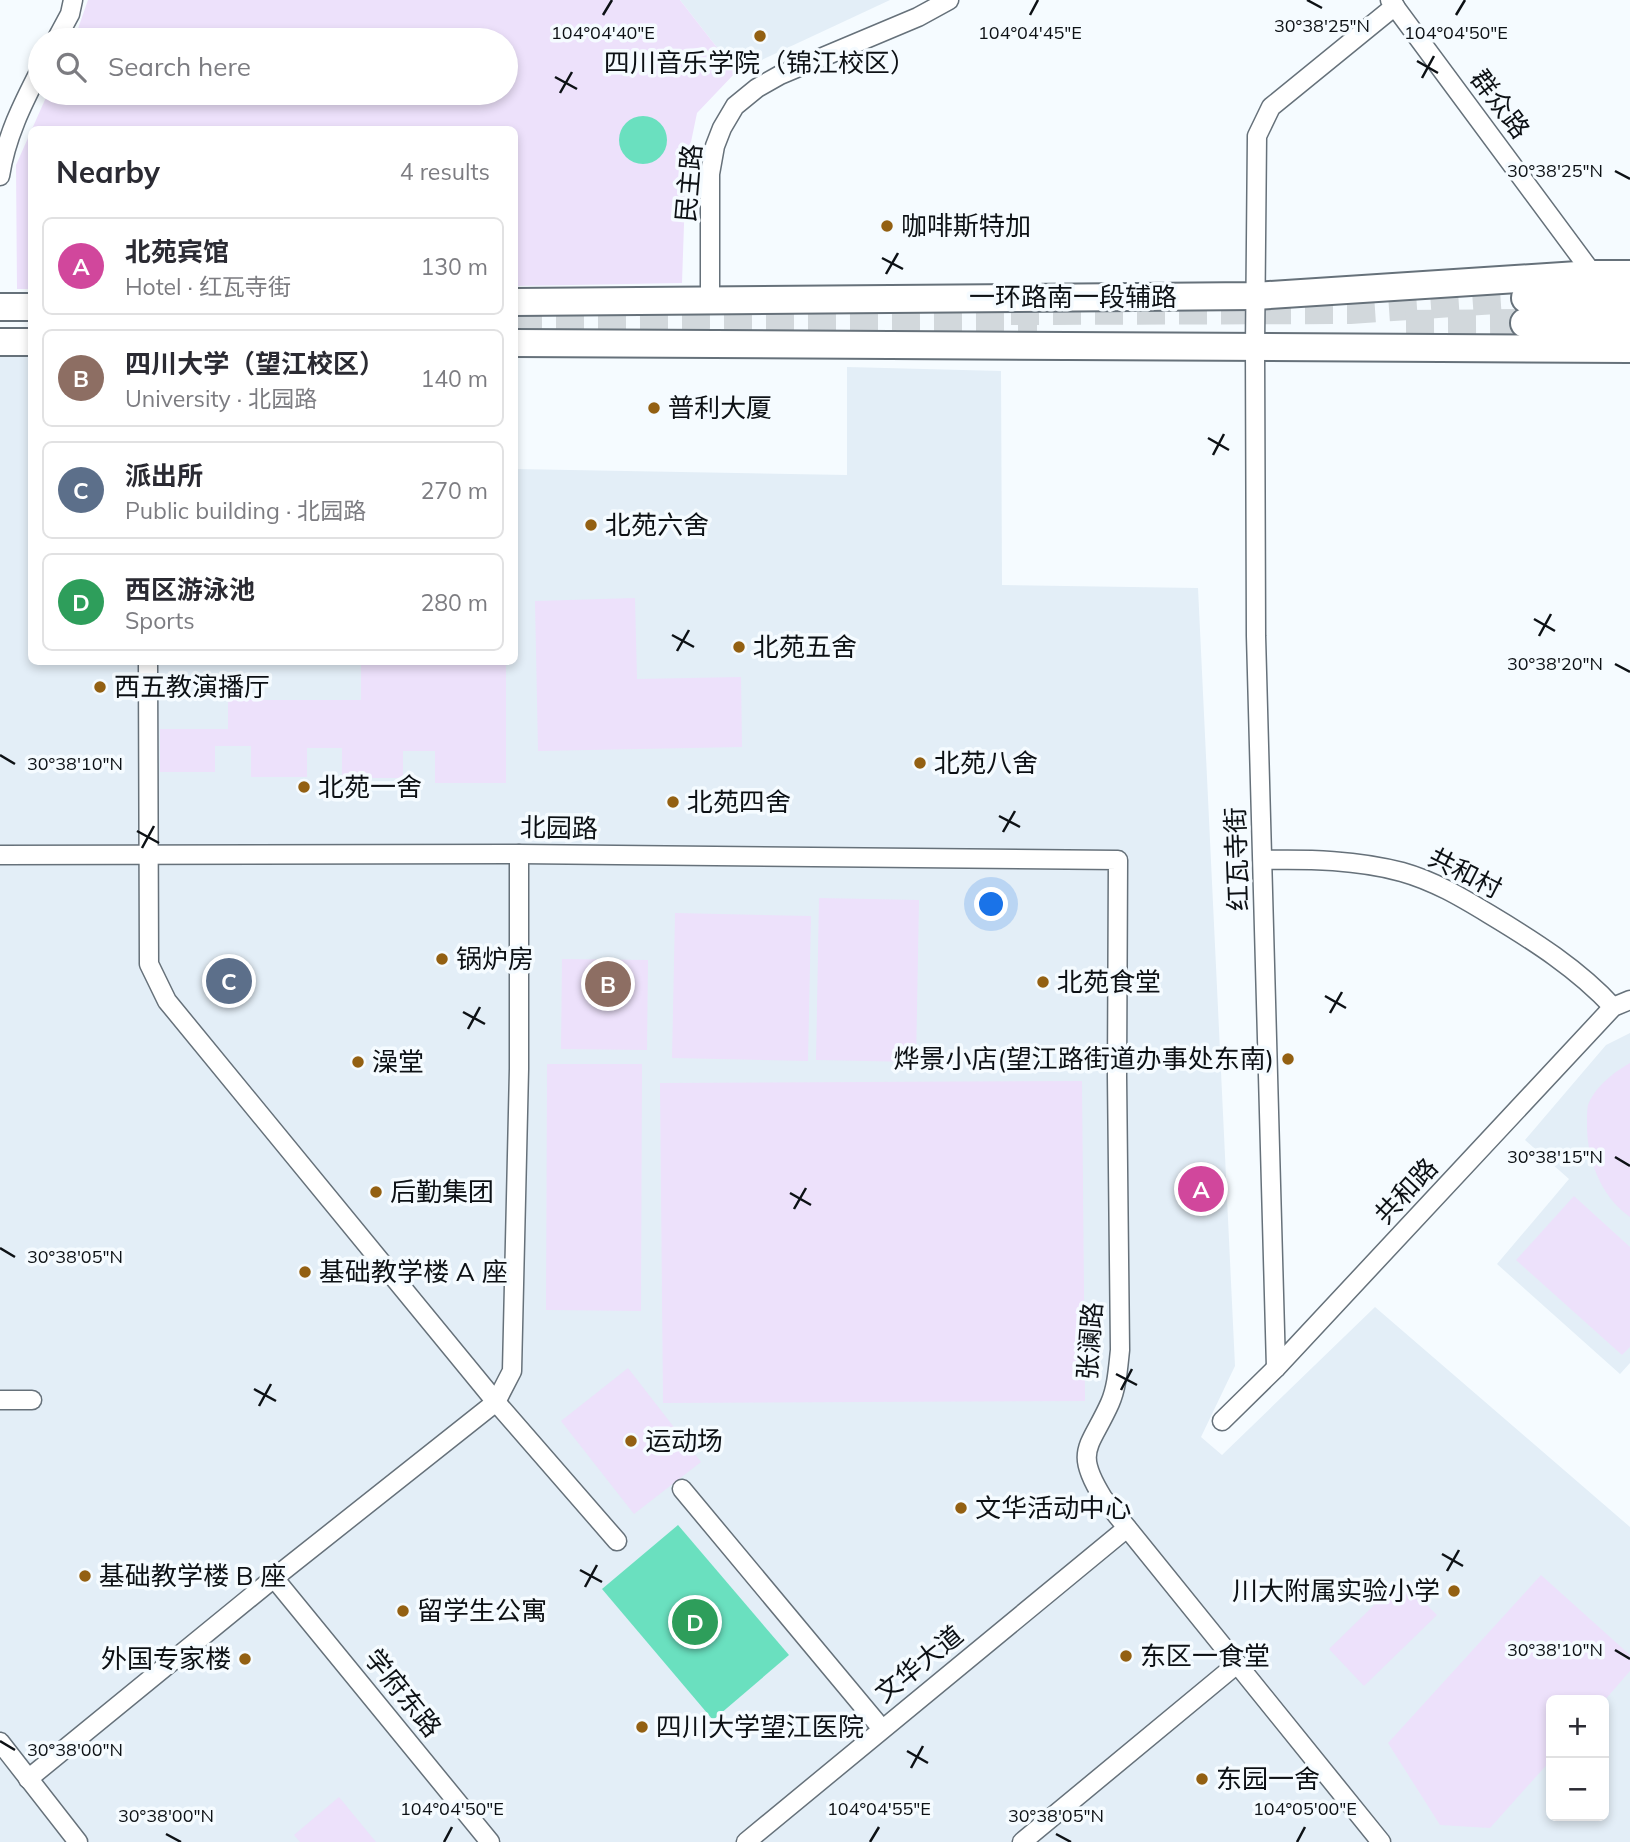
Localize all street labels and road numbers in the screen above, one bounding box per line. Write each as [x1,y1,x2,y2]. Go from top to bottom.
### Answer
street label: 群众路 [1464,63,1537,145]
street label: 民主路 [669,143,708,223]
street label: 一环路南一段辅路 [969,280,1177,313]
street label: 红瓦寺街 [1218,806,1255,912]
street label: 北园路 [520,810,598,845]
street label: 共和村 [1423,840,1507,905]
street label: 共和路 [1367,1151,1444,1230]
street label: 张澜路 [1070,1301,1109,1381]
street label: 文华大道 [868,1618,969,1709]
street label: 学府东路 [358,1642,449,1743]

